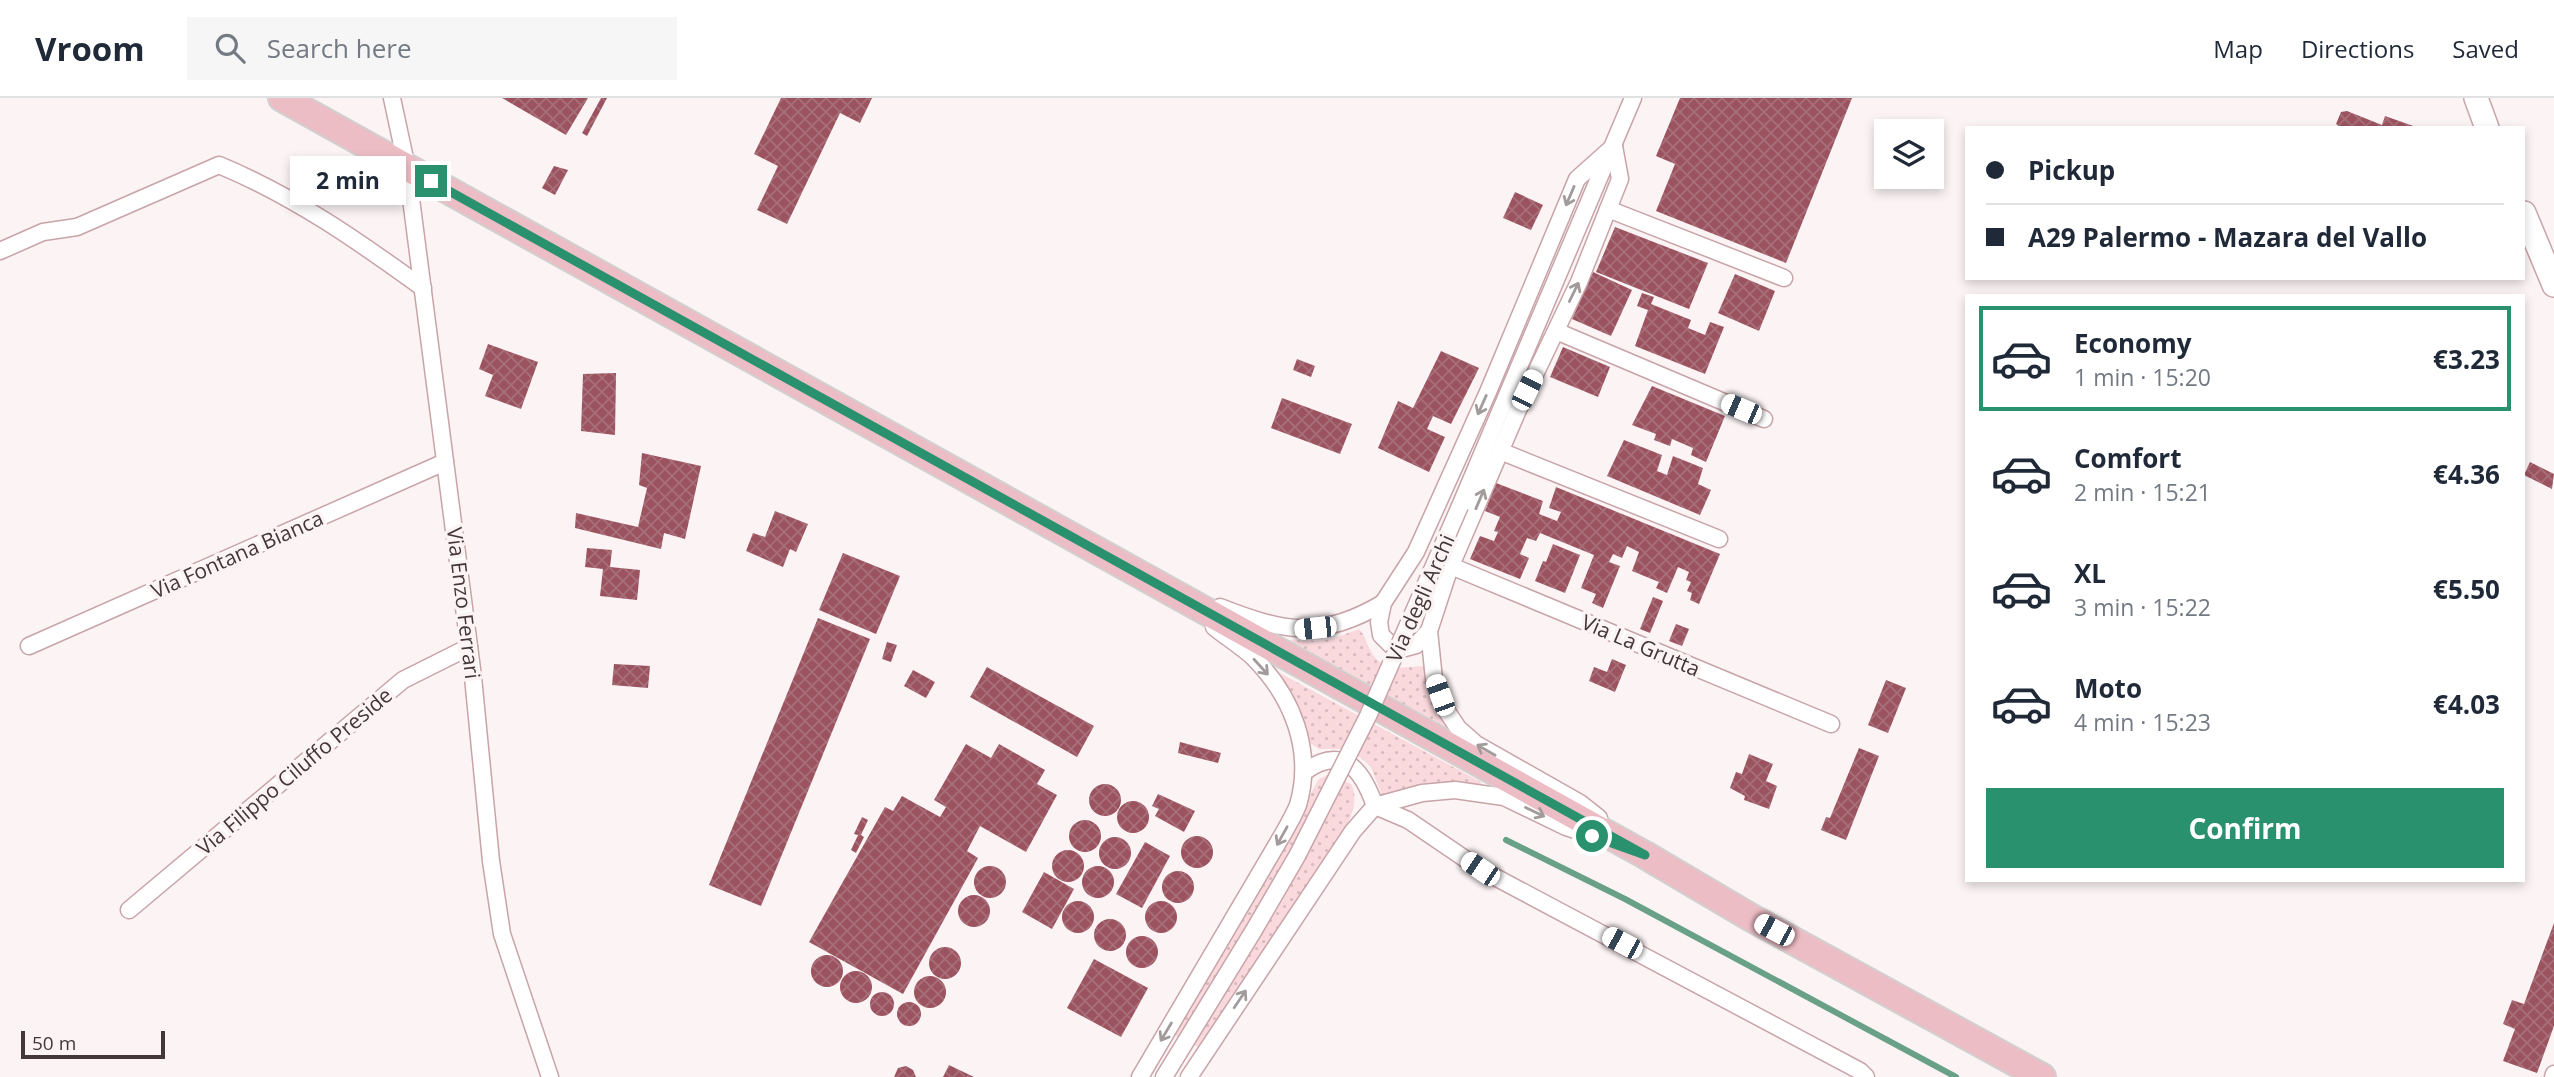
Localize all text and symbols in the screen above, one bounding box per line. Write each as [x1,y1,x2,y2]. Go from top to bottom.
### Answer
search box [187,17,677,80]
text: Vroom [35,26,145,71]
icon: search [211,29,249,67]
text: Search here [267,30,412,66]
text: Map [2213,32,2263,65]
text: Directions [2301,32,2414,65]
text: Saved [2452,32,2519,65]
map controls [1874,119,1944,189]
button: layers [1874,119,1944,189]
text: Pickup [2028,152,2115,188]
callout: 2 min [291,156,406,206]
text: 2 min [316,164,380,196]
route end [415,165,447,197]
one-way arrow [1562,184,1575,206]
text: A29 Palermo - Mazara del Vallo [2028,219,2427,255]
one-way arrow [1568,282,1582,303]
text: Economy [2074,325,2192,361]
icon: car [1990,327,2053,390]
text: €3.23 [2433,341,2500,377]
text: 1 min · 15:20 [2074,361,2211,393]
car [1509,367,1546,413]
car [1718,391,1765,427]
one-way arrow [1475,394,1488,416]
text: Comfort [2074,440,2181,476]
icon: car [1990,442,2053,505]
text: €4.36 [2433,456,2500,492]
text: 2 min · 15:21 [2074,476,2211,508]
one-way arrow [1474,489,1487,510]
street label: Via Fontana Bianca [147,503,327,605]
street label: Via Enzo Ferrari [441,525,487,681]
street label: Via degli Archi [1379,530,1461,666]
text: XL [2074,555,2106,591]
icon: car [1990,557,2053,620]
text: €5.50 [2433,571,2500,607]
text: 3 min · 15:22 [2074,591,2211,623]
street label: Via La Grutta [1577,607,1705,683]
car [1294,615,1337,641]
one-way arrow [1253,658,1270,675]
text: Moto [2074,670,2142,706]
car [1423,672,1458,718]
icon: car [1990,672,2053,735]
street label: Via Filippo Ciluffo Preside [190,681,398,861]
text: €4.03 [2433,686,2500,722]
text: 4 min · 15:23 [2074,706,2211,738]
one-way arrow [1476,743,1496,757]
button: Confirm [1986,788,2504,868]
one-way arrow [1524,806,1545,819]
route start [1576,820,1608,852]
one-way arrow [1275,825,1288,846]
car [1457,849,1504,889]
car [1751,911,1798,949]
car [1599,924,1646,962]
one-way arrow [1233,990,1247,1010]
one-way arrow [1159,1022,1173,1042]
scale bar [21,1028,164,1060]
text: 50 m [32,1030,76,1056]

